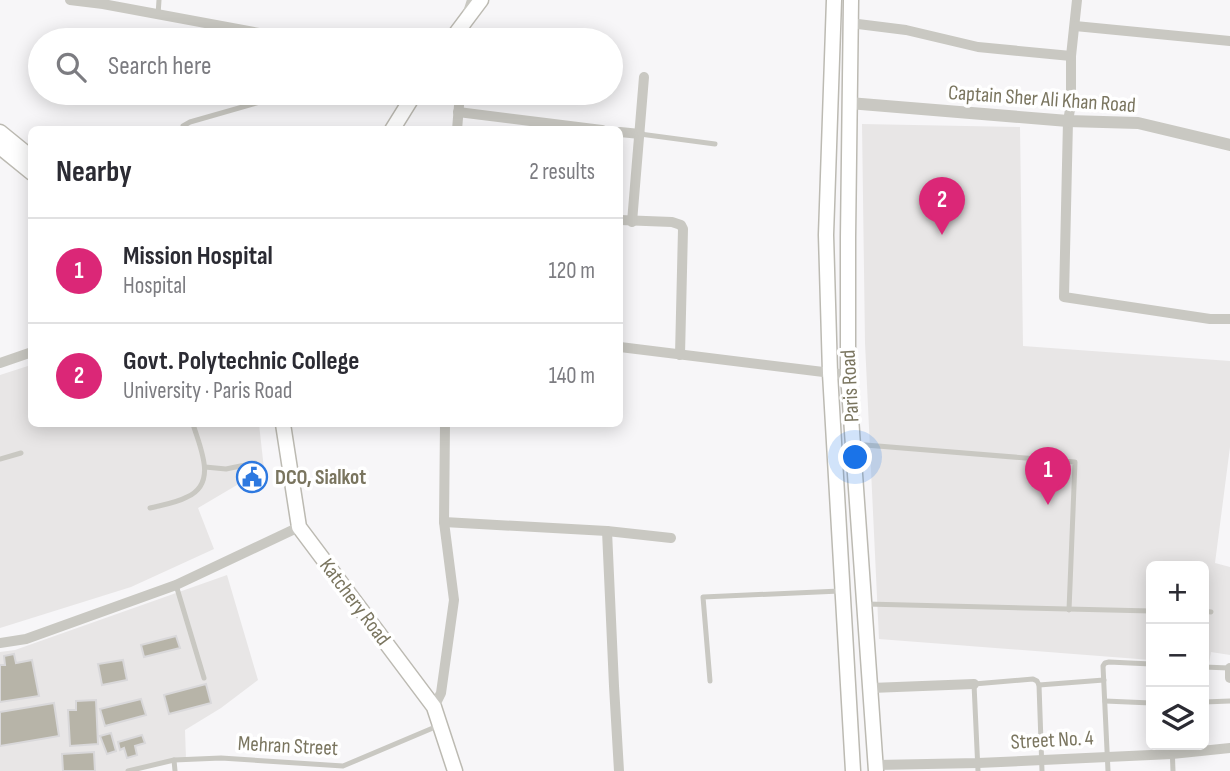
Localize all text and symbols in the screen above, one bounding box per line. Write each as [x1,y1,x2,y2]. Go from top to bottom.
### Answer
search box [28,28,623,105]
icon: search [52,48,90,86]
text: Search here [108,51,211,82]
street label: Captain Sher Ali Khan Road [947,80,1137,118]
text: Nearby [56,154,132,190]
text: 2 results [529,158,595,186]
pin: 2 [919,177,965,235]
text: Mission Hospital [123,241,273,272]
text: 1 [74,257,84,285]
text: 120 m [549,257,595,285]
text: Hospital [123,272,186,300]
text: Govt. Polytechnic College [123,346,359,377]
street label: Paris Road [836,349,864,423]
text: 2 [74,362,84,390]
text: 140 m [549,362,595,390]
text: University · Paris Road [123,377,292,405]
your location [838,440,872,474]
pin: 1 [1025,447,1071,505]
public building icon: DCO, Sialkot [235,460,269,494]
place label: DCO, Sialkot [275,465,366,490]
street label: Katchery Road [314,554,396,650]
map controls [1146,561,1209,750]
button: + [1146,561,1209,624]
button: − [1146,624,1209,687]
button: layers [1146,687,1209,750]
street label: Street No. 4 [1010,725,1094,755]
street label: Mehran Street [237,731,339,761]

